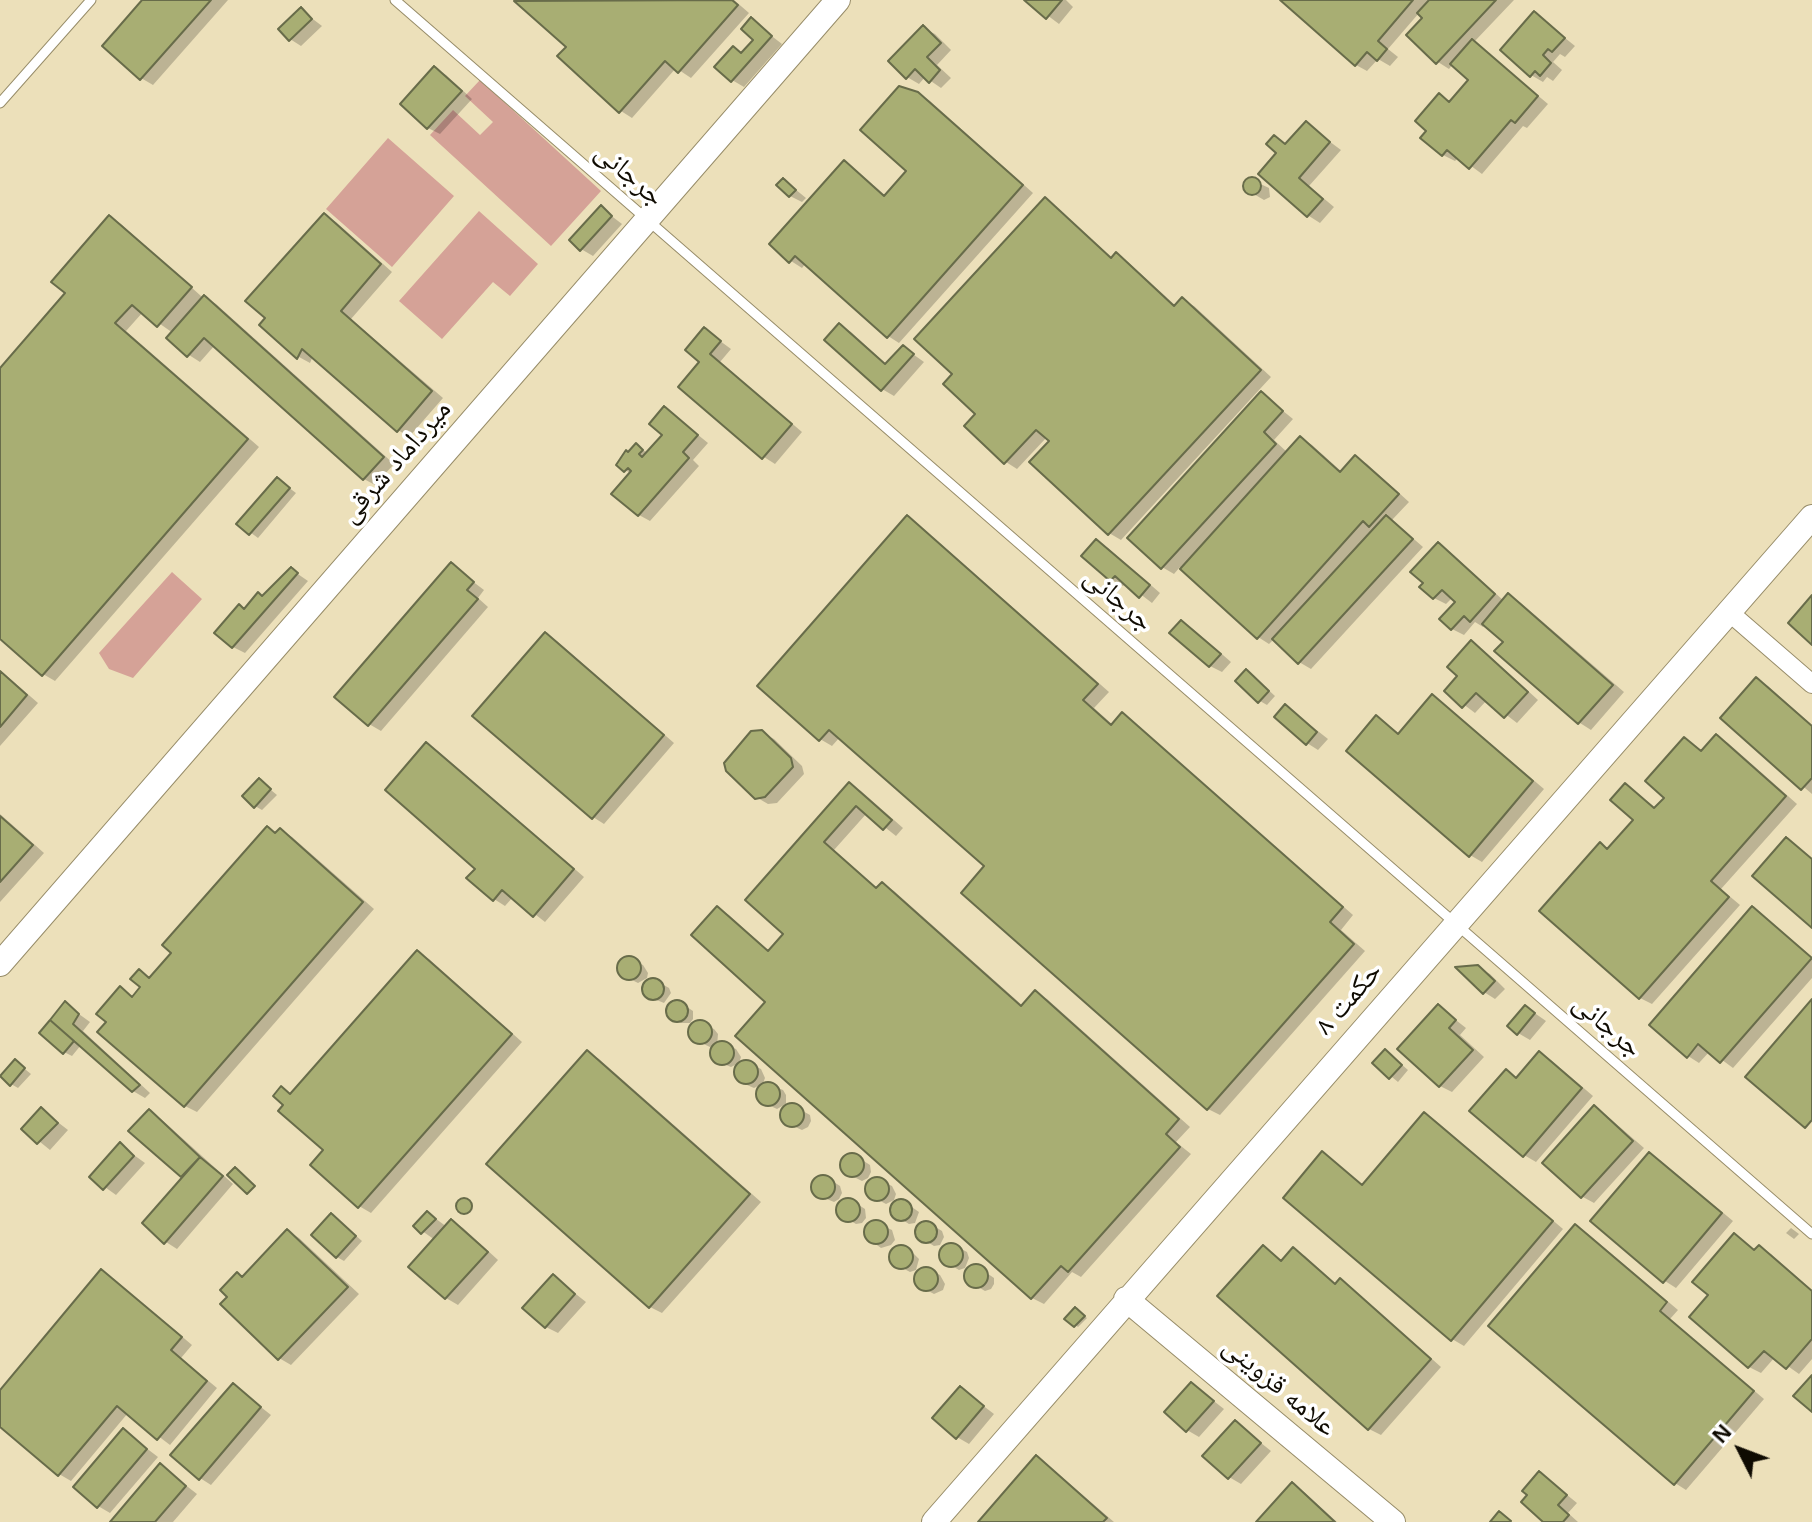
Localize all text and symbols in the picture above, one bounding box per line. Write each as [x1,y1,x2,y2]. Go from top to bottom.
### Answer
street label: جرجانی [587,136,671,214]
street label: میرداماد شرقی [333,393,459,531]
street label: جرجانی [1076,561,1160,639]
street label: حکمت ۸ [1308,956,1390,1042]
street label: جرجانی [1565,987,1649,1065]
street label: علامه قزوینی [1215,1330,1343,1444]
north arrow [1700,1410,1780,1490]
text: N [1707,1419,1736,1448]

